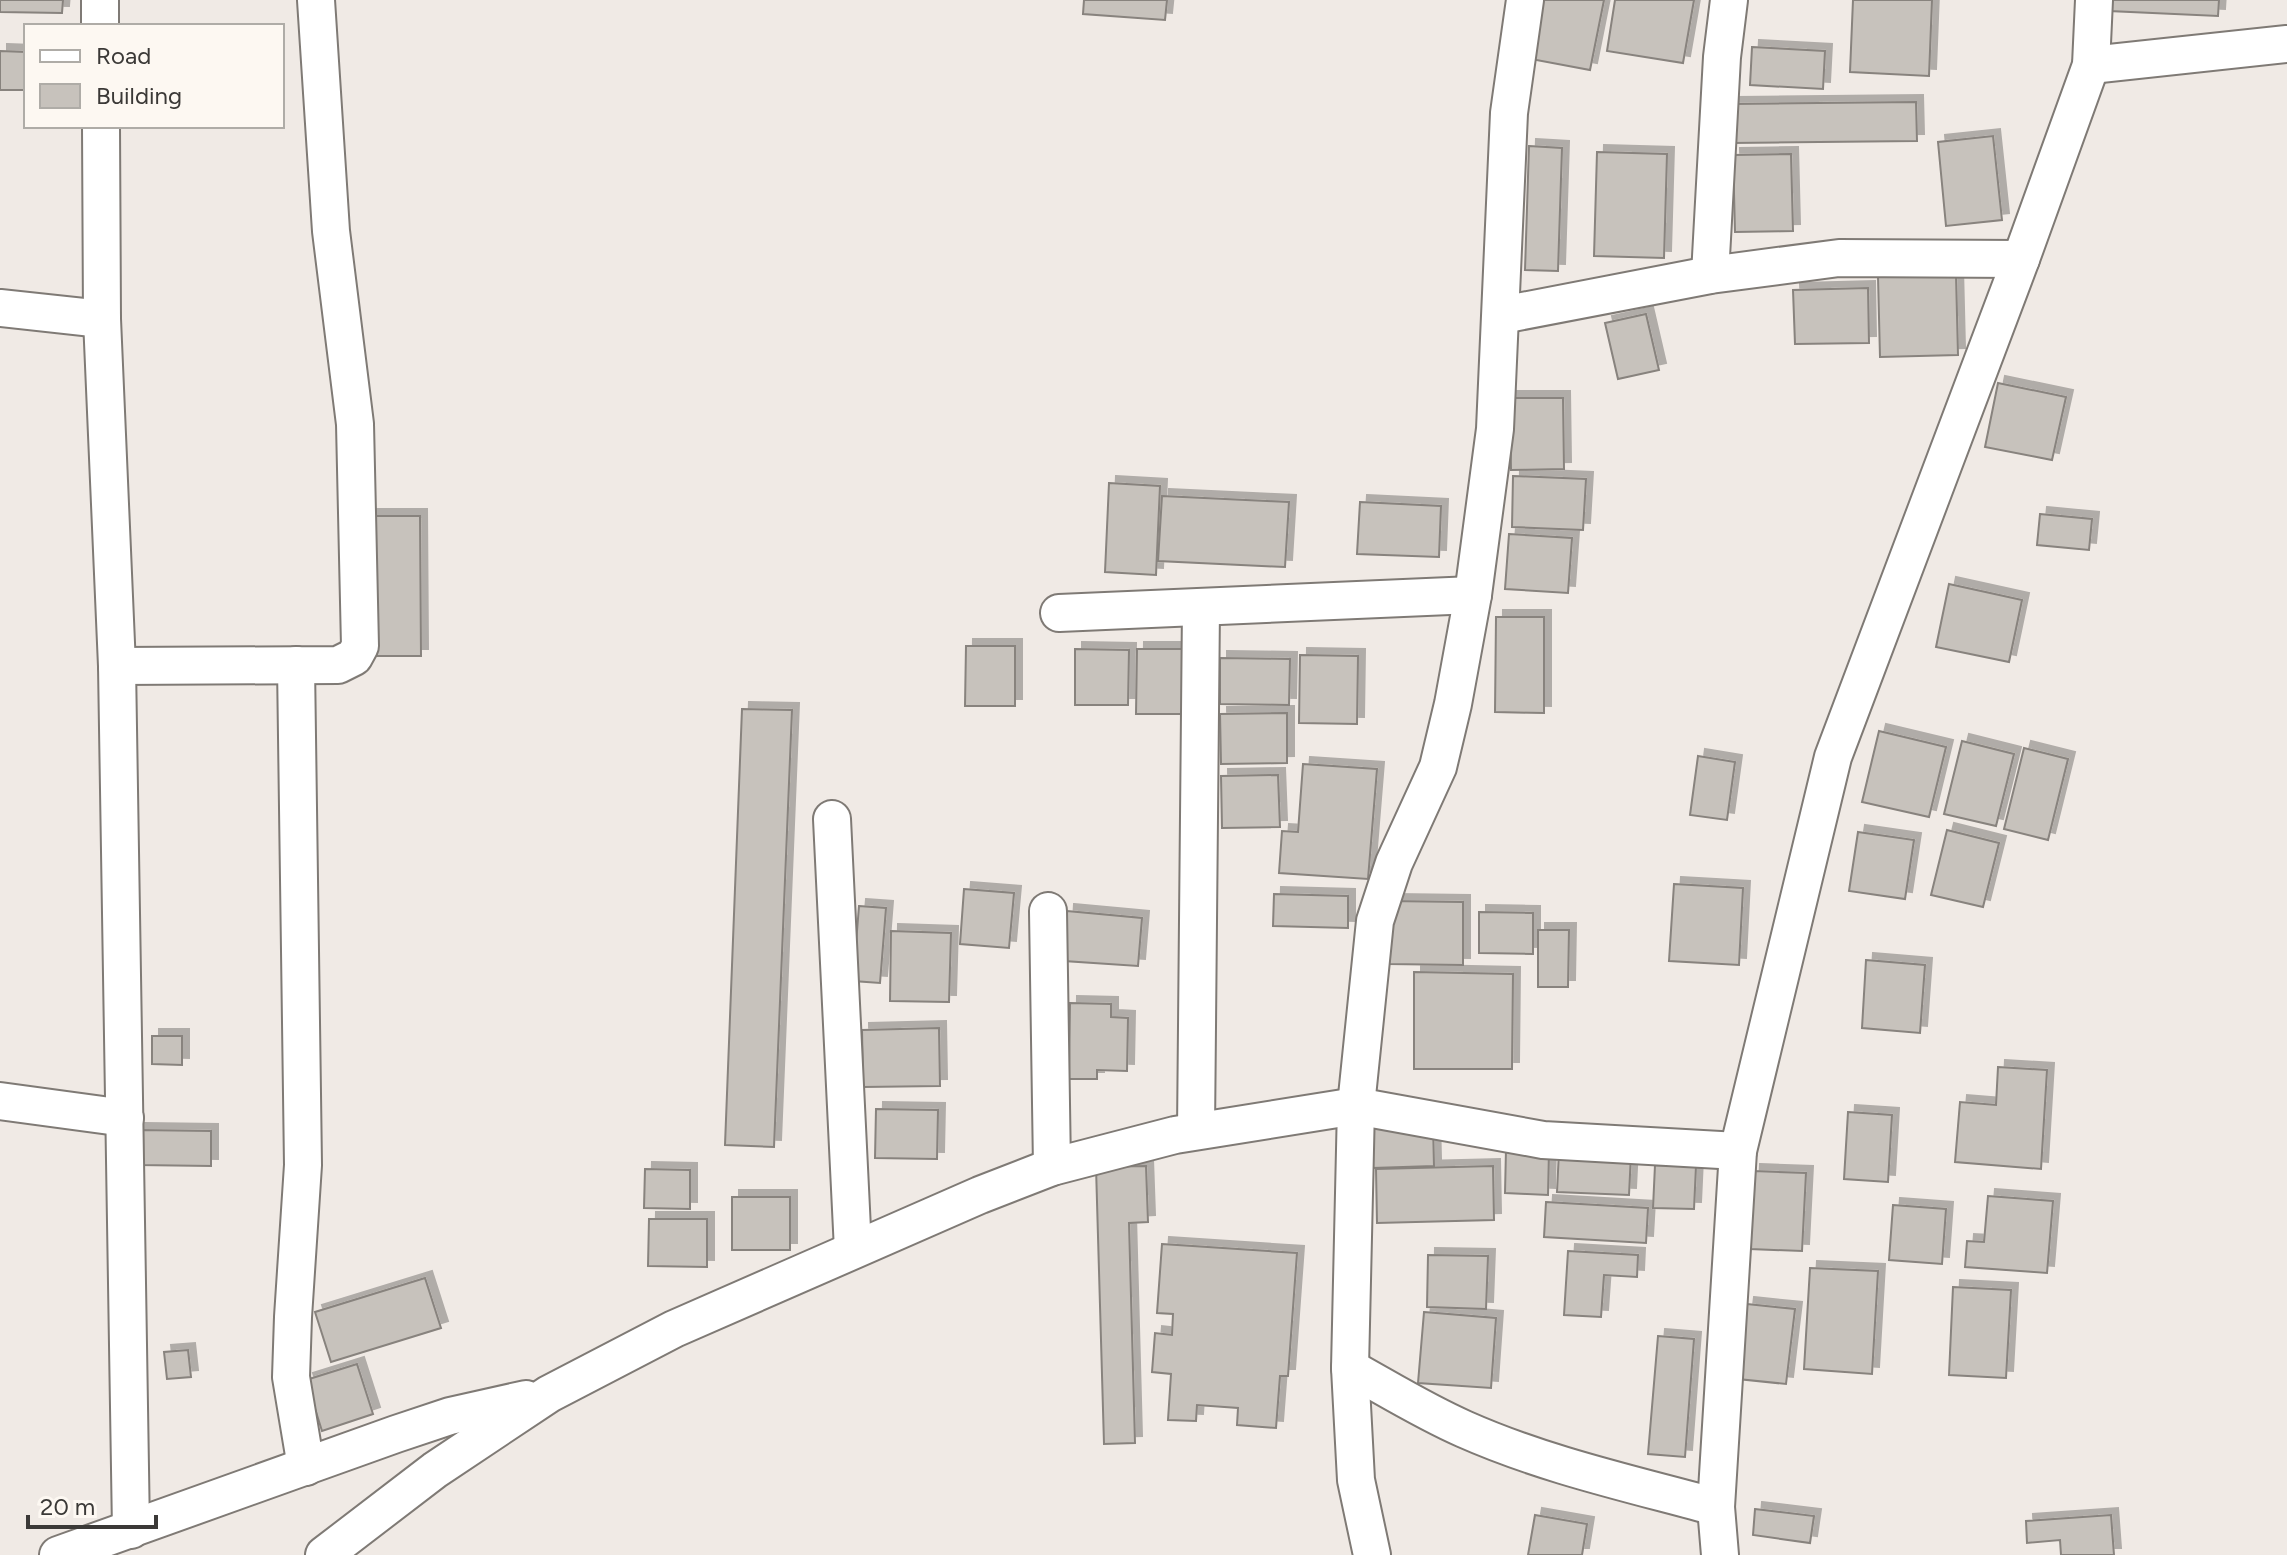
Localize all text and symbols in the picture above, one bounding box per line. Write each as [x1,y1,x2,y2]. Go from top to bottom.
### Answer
legend [24,24,284,128]
text: Road [96,41,151,70]
text: Building [96,81,182,110]
scale bar [28,1479,156,1529]
text: 20 m [40,1492,95,1521]

